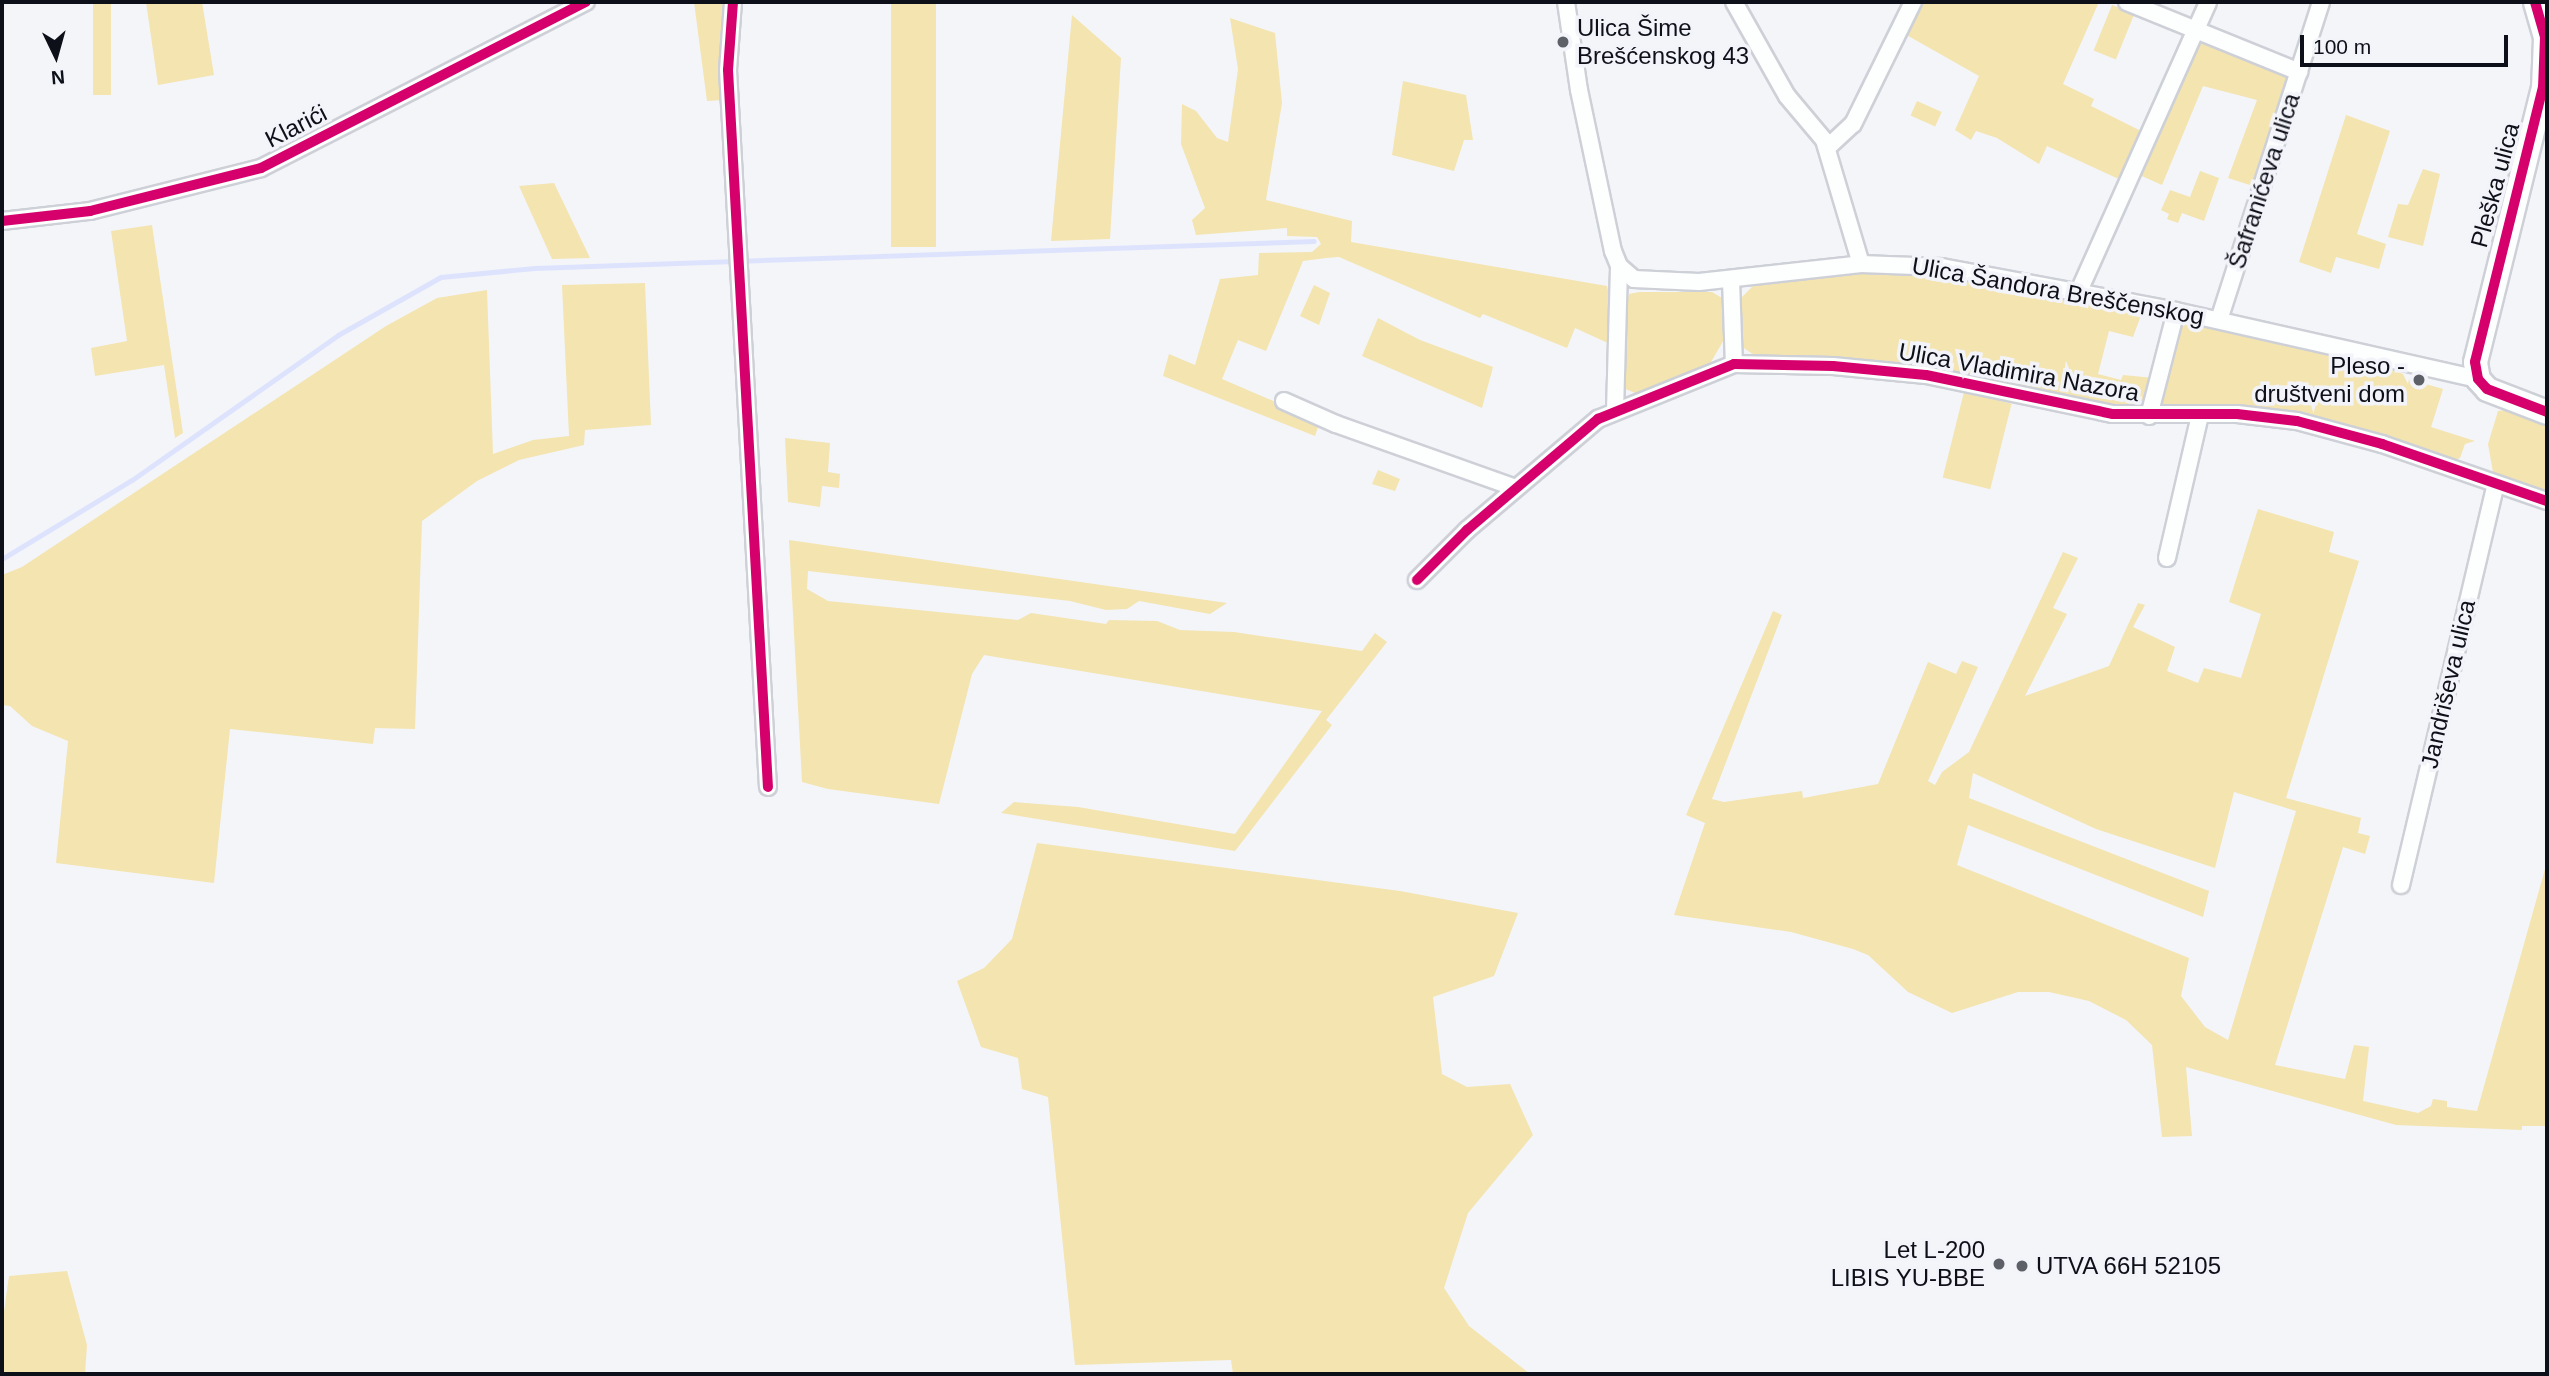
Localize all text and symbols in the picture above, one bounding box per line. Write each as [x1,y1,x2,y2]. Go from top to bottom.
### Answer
place label: Ulica Šime Brešćenskog 43 [1577,14,1749,70]
north arrow [21,21,91,91]
scale bar [2304,21,2512,65]
marker: Ulica Šime Brešćenskog 43 [1555,34,1571,50]
text: 100 m [2313,35,2371,58]
text: N [50,66,66,88]
street label: Šafranićeva ulica [2222,90,2306,272]
street label: Klarići [260,98,332,154]
street label: Pleška ulica [2465,119,2525,251]
street label: Ulica Šandora Breščenskog [1910,251,2206,331]
street label: Ulica Vladimira Nazora [1896,337,2142,407]
place label: Pleso - društveni dom [2254,352,2405,408]
marker: Pleso - društveni dom [2411,372,2427,388]
street label: Jandriševa ulica [2415,597,2481,771]
place label: Let L-200 LIBIS YU-BBE [1830,1236,1985,1292]
place label: UTVA 66H 52105 [2036,1252,2222,1280]
marker: Let L-200 LIBIS YU-BBE [1991,1256,2007,1272]
marker: UTVA 66H 52105 [2014,1258,2030,1274]

